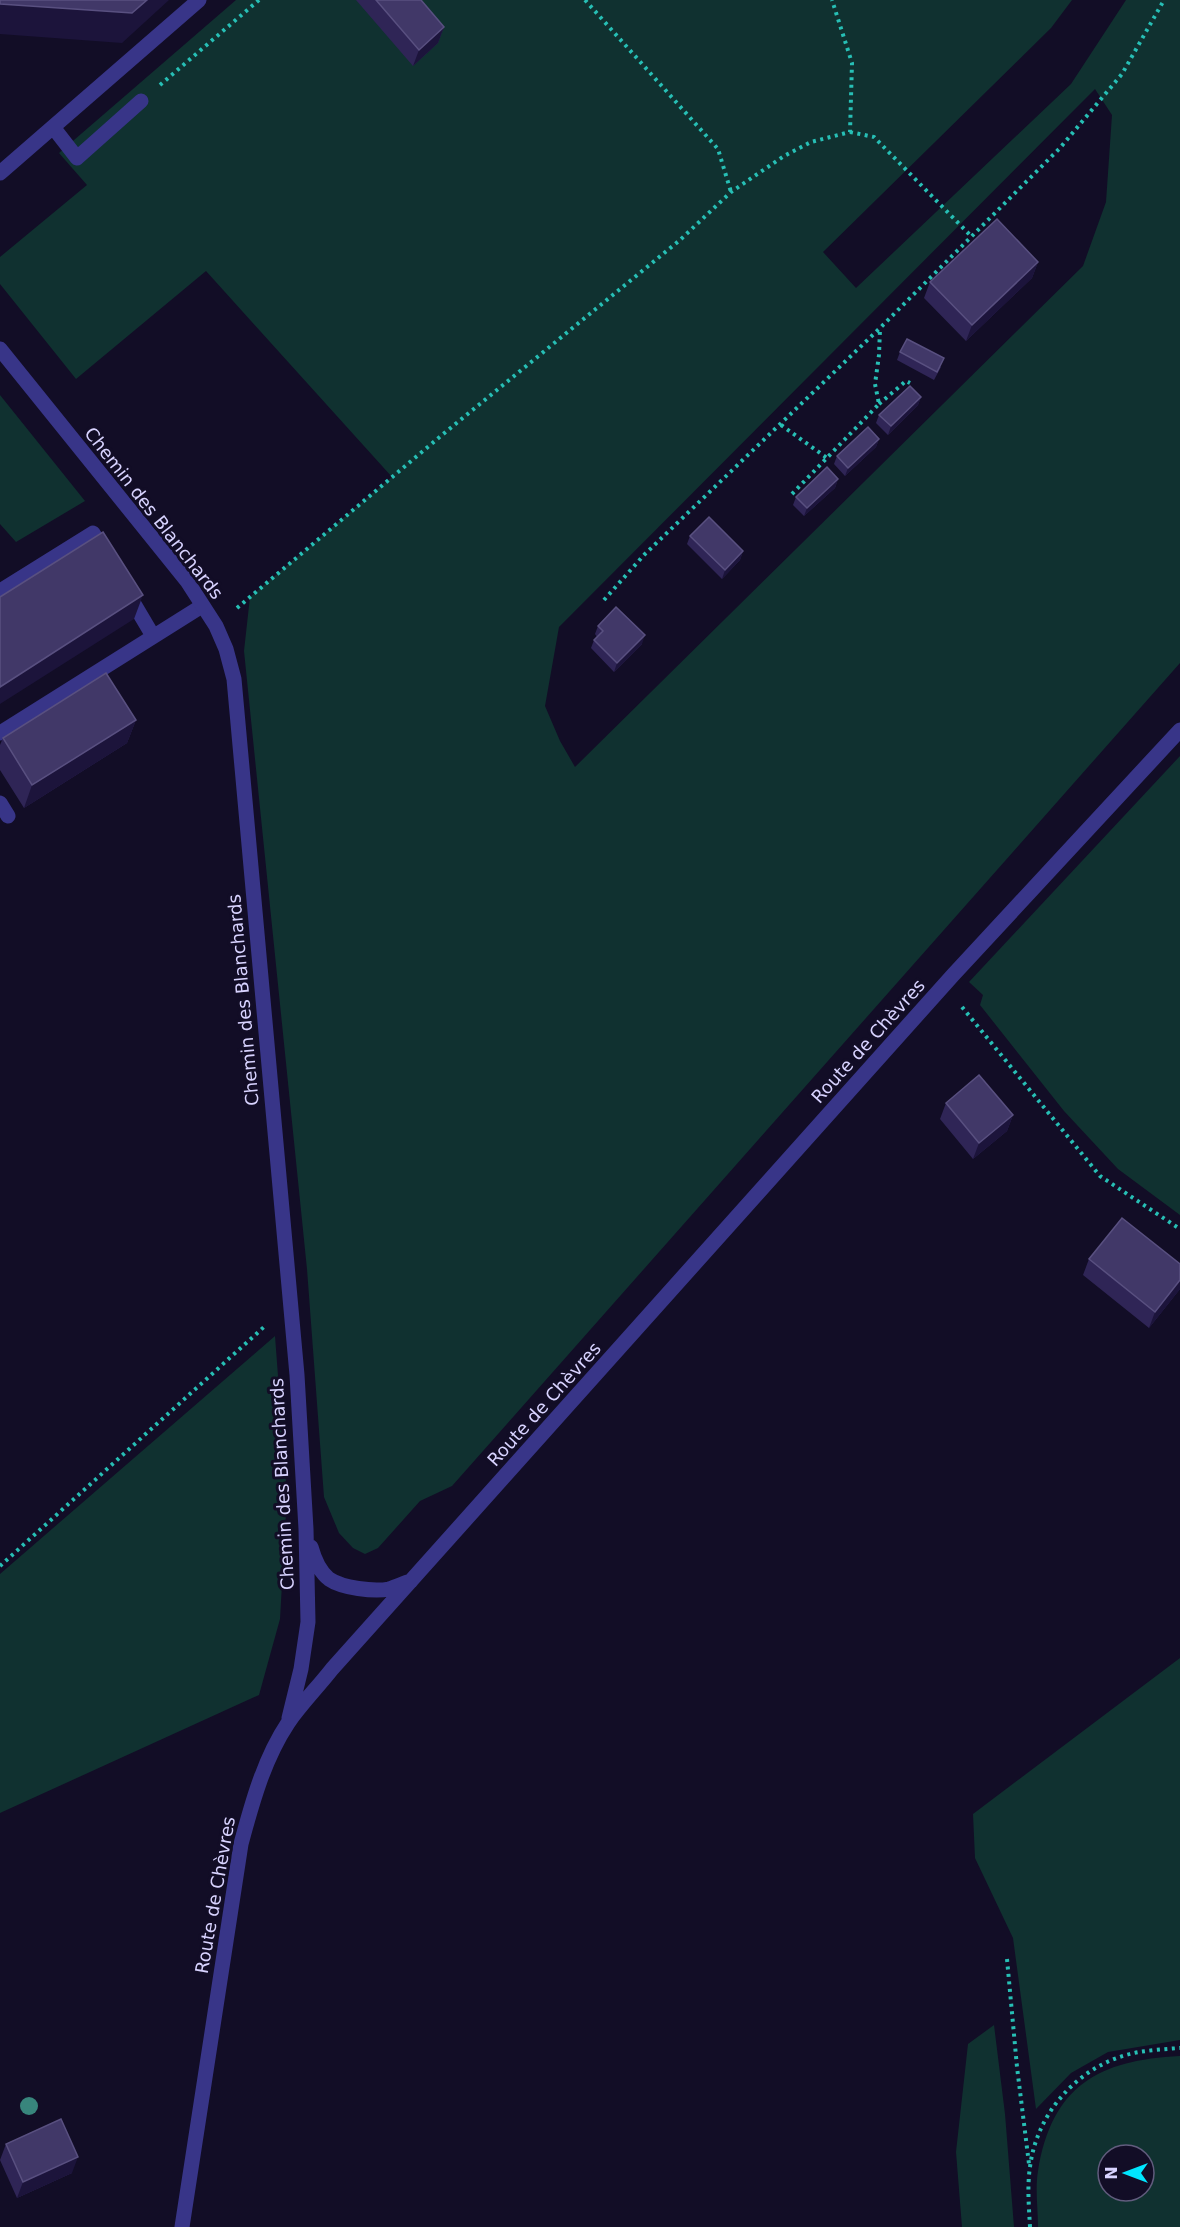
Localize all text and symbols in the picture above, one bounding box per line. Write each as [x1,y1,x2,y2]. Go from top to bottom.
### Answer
street label: Chemin des Blanchards [80,423,228,603]
street label: Chemin des Blanchards [223,893,263,1107]
street label: Route de Chèvres [807,975,929,1107]
street label: Route de Chèvres [483,1338,605,1470]
street label: Chemin des Blanchards [266,1377,298,1591]
street label: Route de Chèvres [191,1815,239,1975]
north arrow [1096,2143,1156,2203]
text: N [1102,2166,1121,2180]

